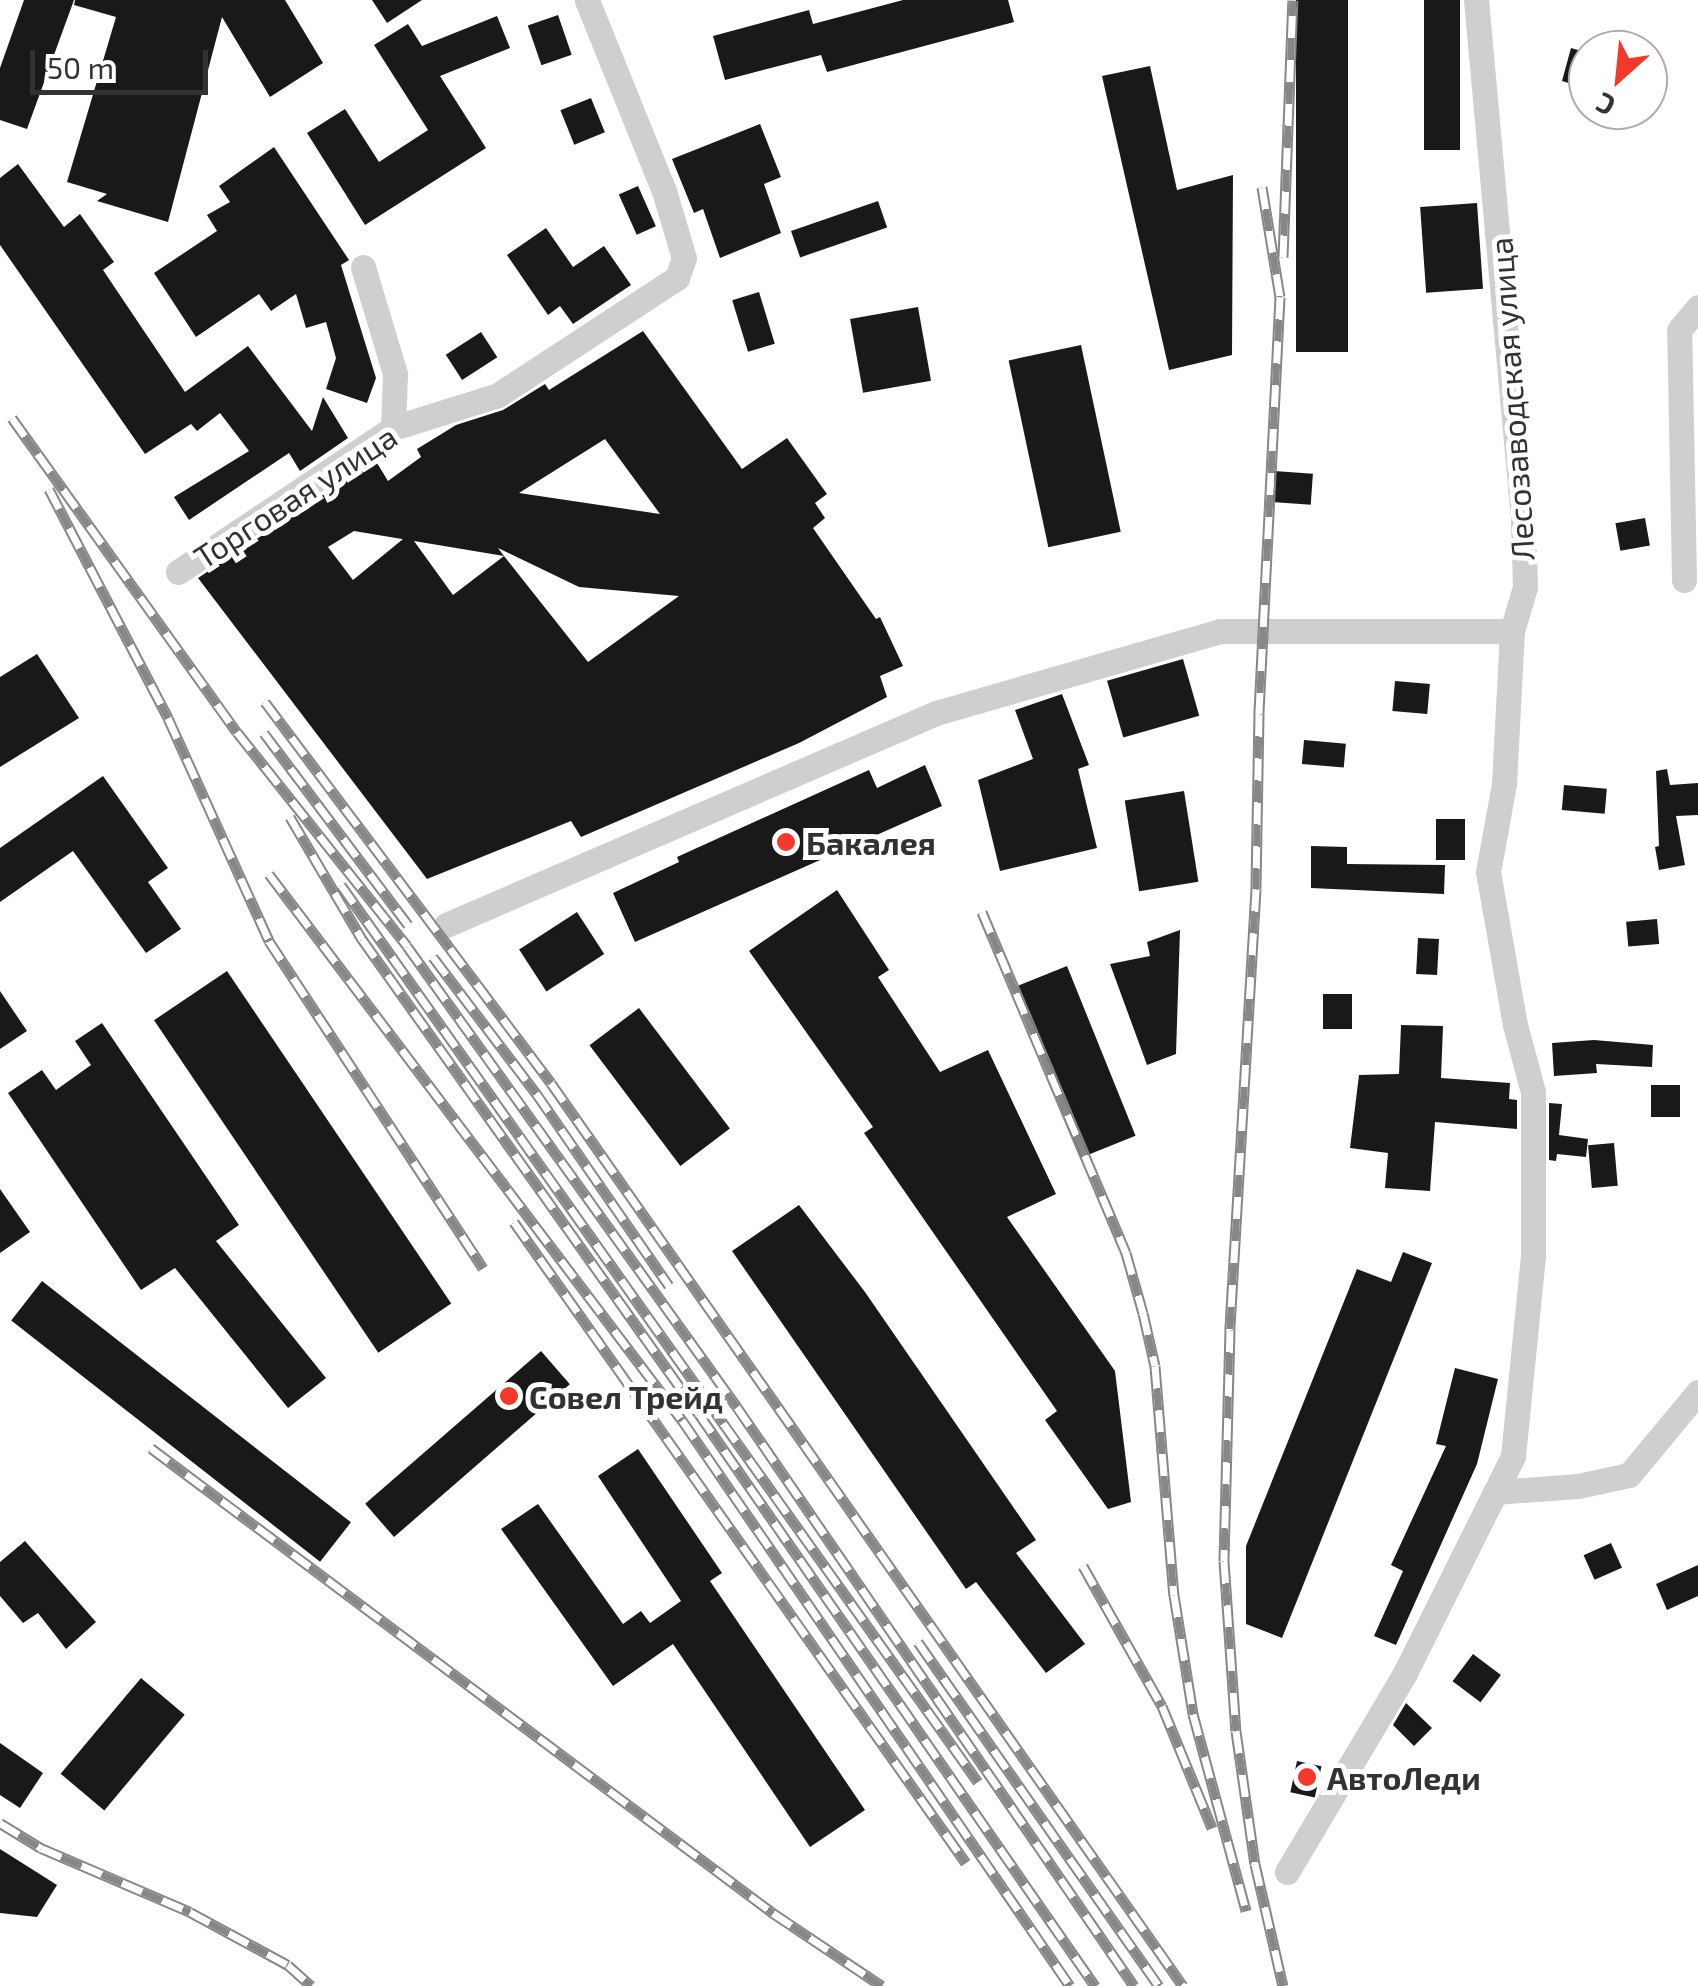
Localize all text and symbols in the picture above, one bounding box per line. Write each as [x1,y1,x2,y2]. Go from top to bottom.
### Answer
scale bar [35,30,212,92]
north arrow [1568,30,1668,130]
text: 50 m [47,49,114,85]
text: С [1590,86,1620,124]
street label: Лесозаводская улица [1481,236,1541,562]
street label: Торговая улица [186,416,404,576]
place label: Бакалея [806,823,936,861]
marker: Бакалея [775,831,797,853]
place label: Совел Трейд [529,1377,723,1415]
marker: Совел Трейд [498,1385,520,1407]
place label: АвтоЛеди [1327,1758,1481,1796]
marker: АвтоЛеди [1296,1766,1318,1788]

